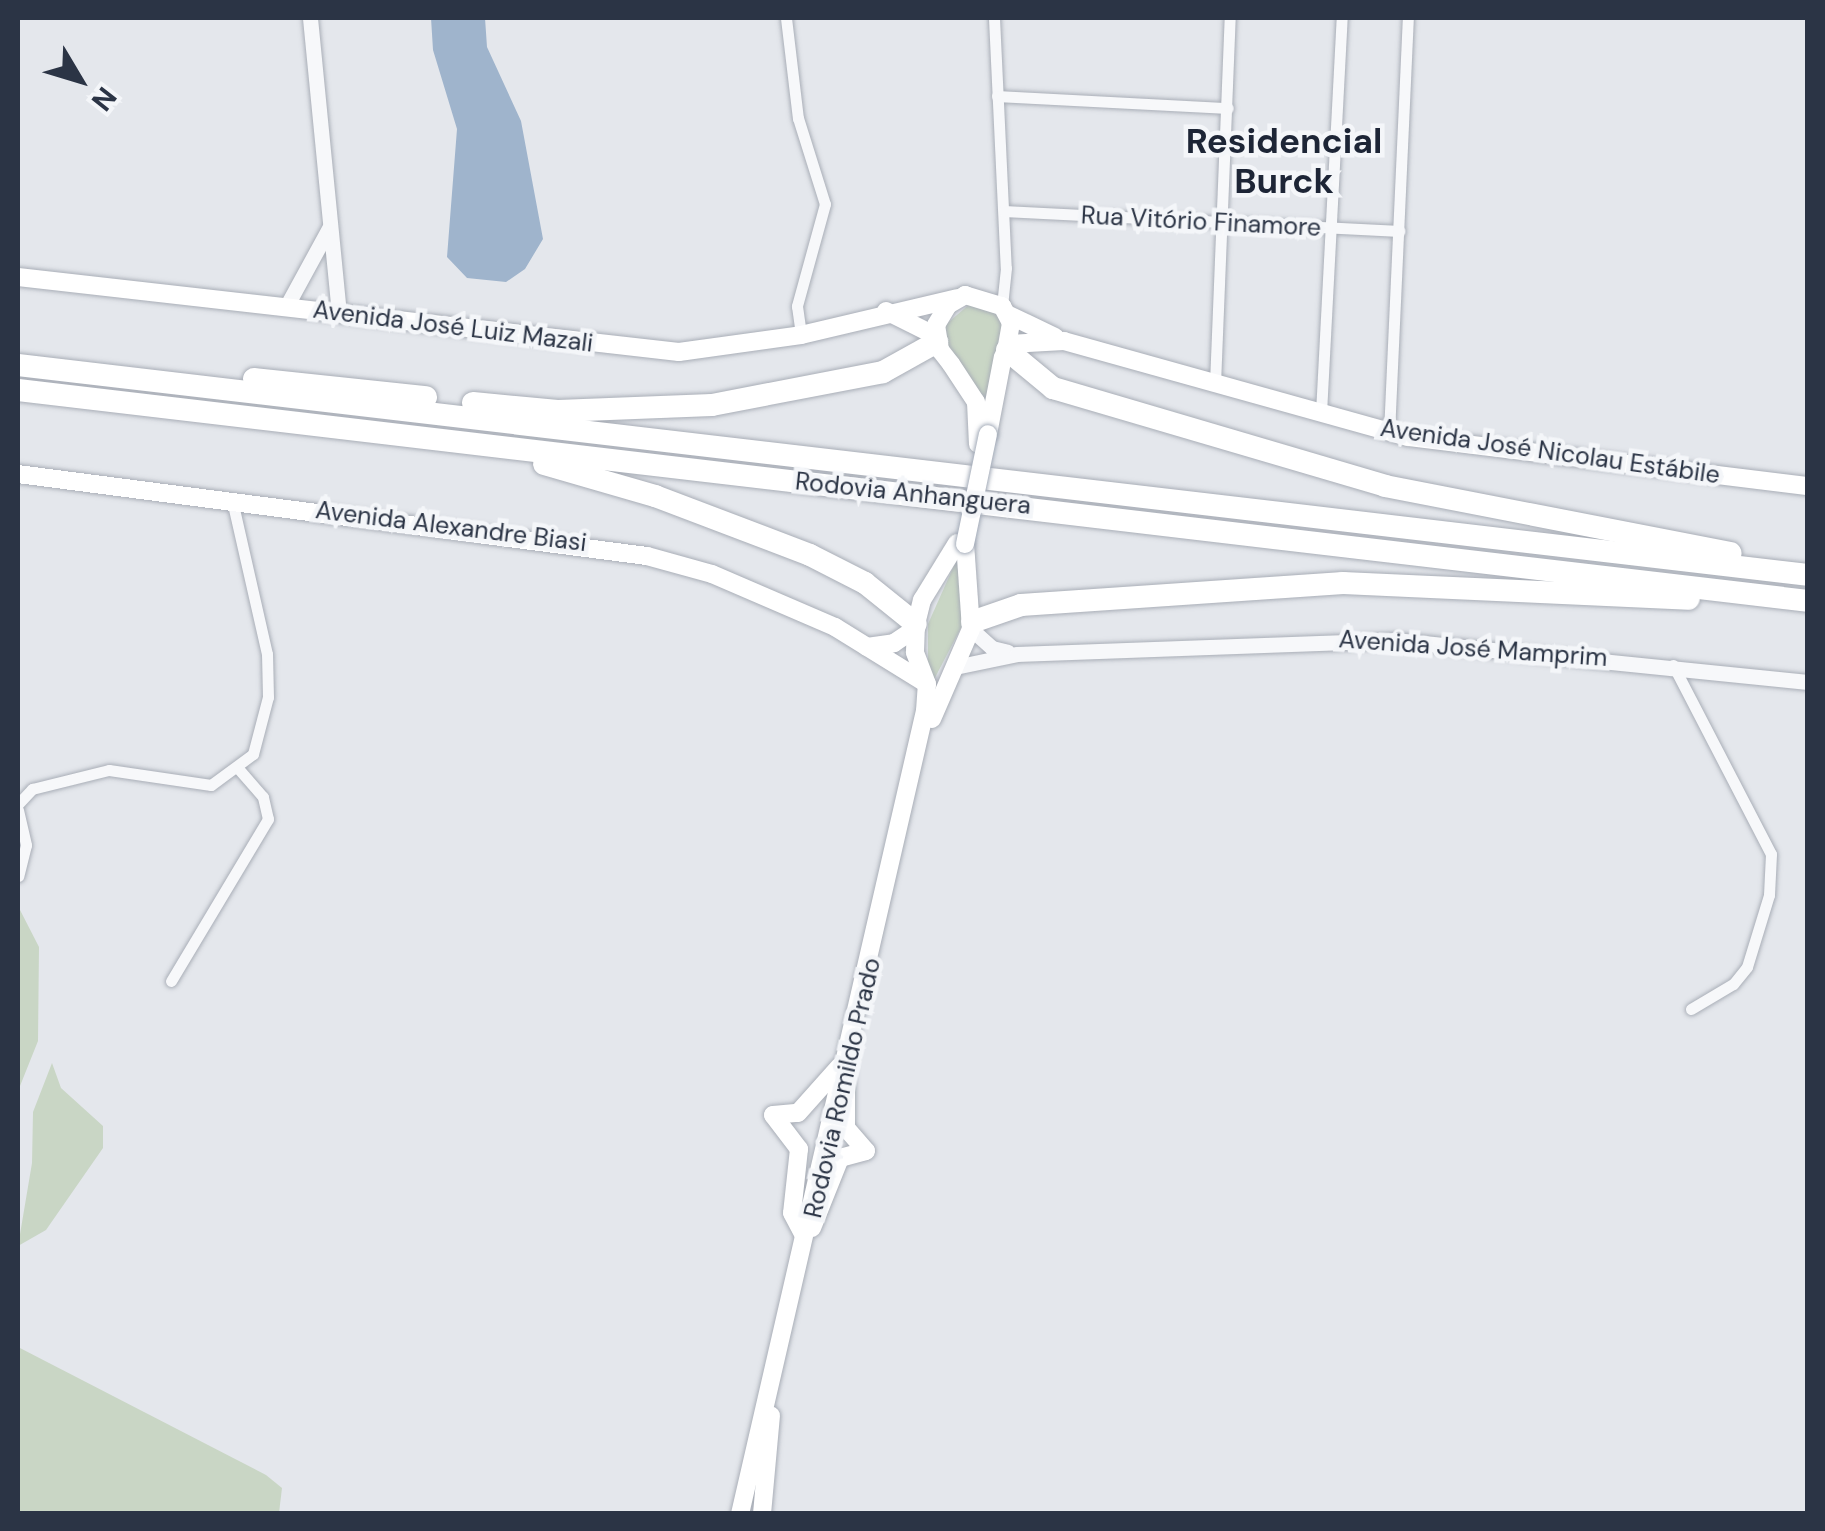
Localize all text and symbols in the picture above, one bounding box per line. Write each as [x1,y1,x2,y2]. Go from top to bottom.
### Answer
north arrow [30,30,130,130]
text: N [83,79,125,118]
district label: Residencial Burck [1186,120,1382,202]
street label: Rua Vitório Finamore [1080,201,1322,243]
street label: Avenida José Luiz Mazali [311,295,595,359]
street label: Avenida José Nicolau Estábile [1378,413,1722,491]
street label: Rodovia Anhanguera [794,467,1032,521]
street label: Avenida Alexandre Biasi [314,495,588,559]
street label: Avenida José Mamprim [1338,625,1608,673]
street label: Rodovia Romildo Prado [798,955,888,1221]

